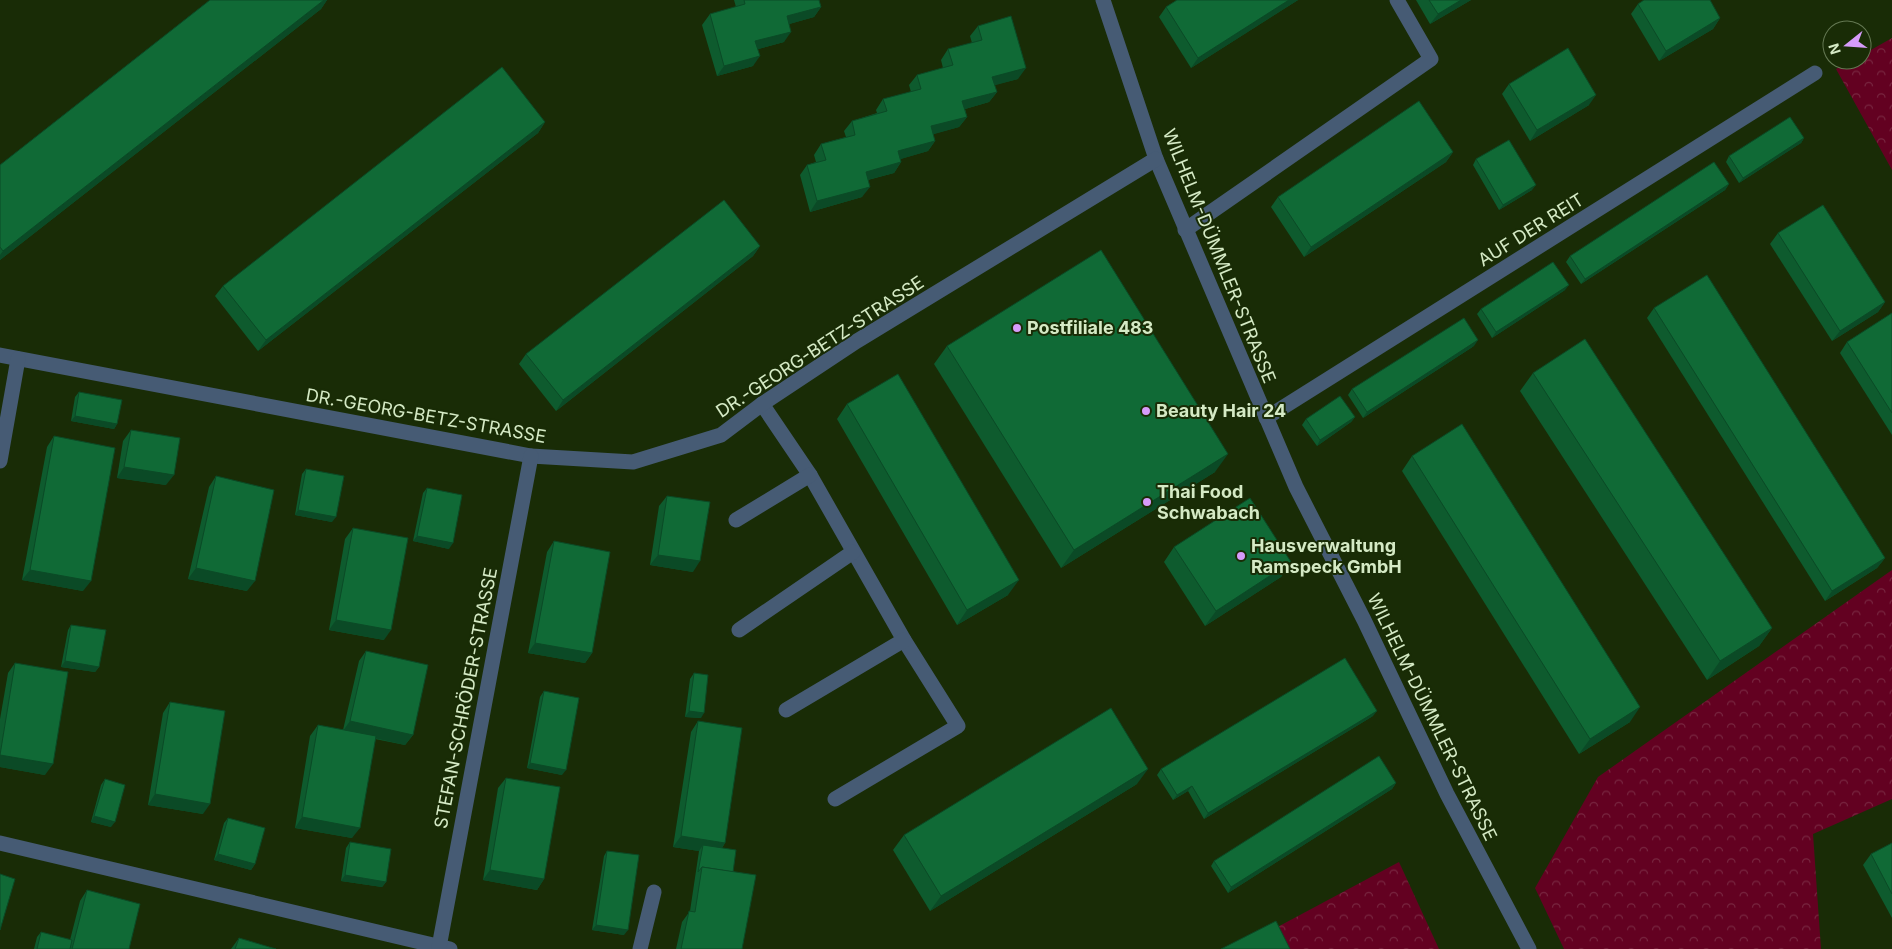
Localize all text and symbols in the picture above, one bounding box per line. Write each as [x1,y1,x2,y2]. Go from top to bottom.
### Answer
north arrow [1822,20,1872,70]
text: N [1824,41,1844,57]
street label: WILHELM-DÜMMLER-STRASSE [1159,125,1281,386]
street label: AUF DER REIT [1474,189,1587,270]
street label: DR.-GEORG-BETZ-STRASSE [712,271,928,422]
place label: Postfiliale 483 [1027,317,1153,338]
marker: Postfiliale 483 [1011,322,1023,334]
street label: DR.-GEORG-BETZ-STRASSE [304,384,548,447]
place label: Beauty Hair 24 [1156,400,1286,421]
marker: Beauty Hair 24 [1140,405,1152,417]
place label: Thai Food Schwabach [1157,481,1260,523]
marker: Thai Food Schwabach [1141,496,1153,508]
place label: Hausverwaltung Ramspeck GmbH [1251,535,1402,577]
marker: Hausverwaltung Ramspeck GmbH [1235,550,1247,562]
street label: STEFAN-SCHRÖDER-STRASSE [429,565,501,830]
street label: WILHELM-DÜMMLER-STRASSE [1363,589,1503,844]

